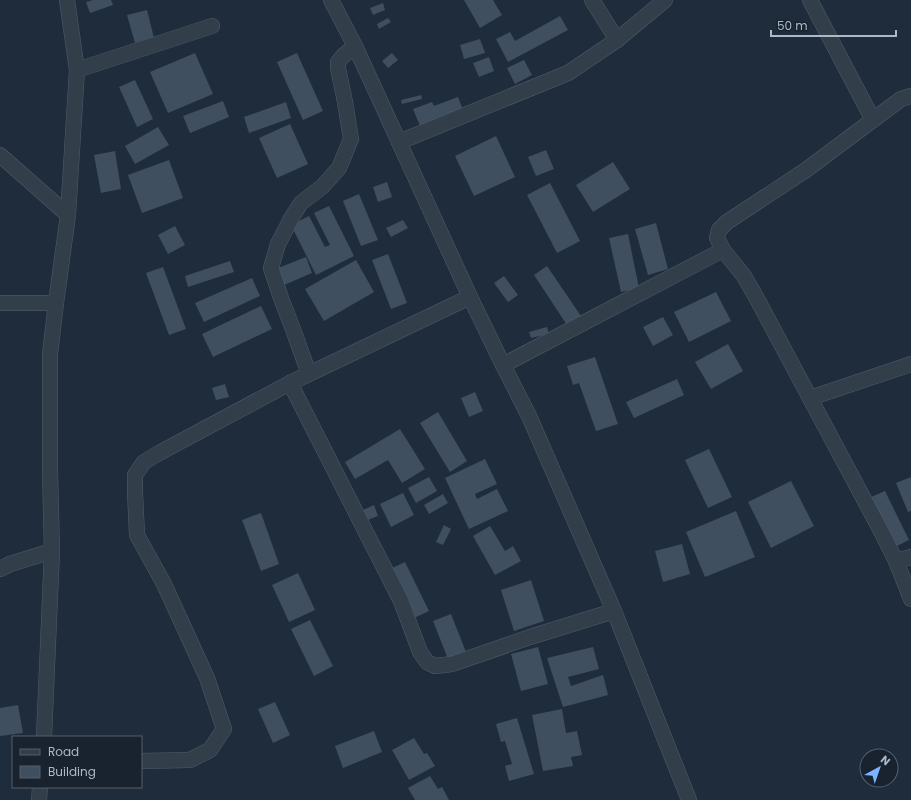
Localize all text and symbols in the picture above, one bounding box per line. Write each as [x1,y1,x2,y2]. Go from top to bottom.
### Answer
scale bar [771,12,896,38]
text: 50 m [777,17,808,34]
legend [12,736,142,788]
text: Road [48,743,79,760]
north arrow [859,748,899,788]
text: N [877,752,894,769]
text: Building [48,763,96,780]

